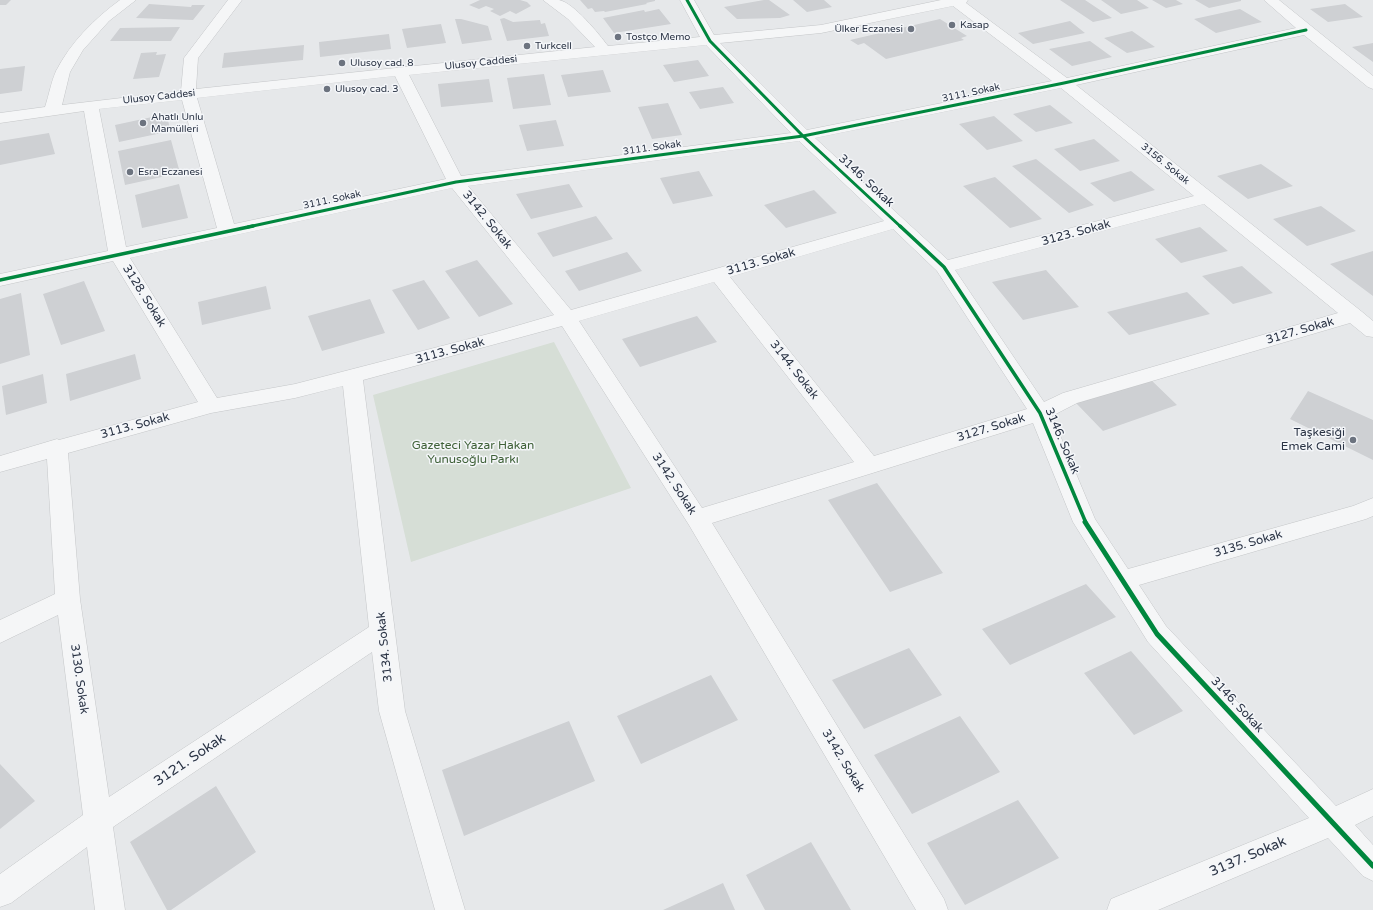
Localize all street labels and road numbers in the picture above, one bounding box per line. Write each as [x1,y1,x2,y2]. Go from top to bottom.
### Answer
street label: Ulusoy Caddesi [444,53,518,73]
street label: 3111. Sokak [941,81,1001,105]
street label: Ulusoy Caddesi [122,87,196,107]
street label: 3111. Sokak [622,138,682,158]
street label: 3156. Sokak [1138,141,1192,187]
street label: 3146. Sokak [835,152,897,210]
street label: 3111. Sokak [302,188,362,212]
street label: 3142. Sokak [459,188,515,252]
street label: 3123. Sokak [1040,217,1112,249]
street label: 3113. Sokak [725,245,797,279]
street label: 3128. Sokak [119,262,169,330]
street label: 3127. Sokak [1264,314,1336,348]
street label: 3113. Sokak [414,335,486,367]
street label: 3144. Sokak [767,338,821,402]
street label: 3146. Sokak [1042,406,1082,476]
street label: 3113. Sokak [99,410,171,442]
street label: 3127. Sokak [955,411,1027,445]
street label: 3142. Sokak [649,450,699,518]
street label: 3135. Sokak [1212,527,1284,561]
street label: 3134. Sokak [374,611,396,683]
street label: 3130. Sokak [67,643,91,715]
street label: 3146. Sokak [1208,674,1266,736]
street label: 3142. Sokak [819,727,867,795]
street label: 3121. Sokak [151,730,229,790]
street label: 3137. Sokak [1207,833,1289,881]

